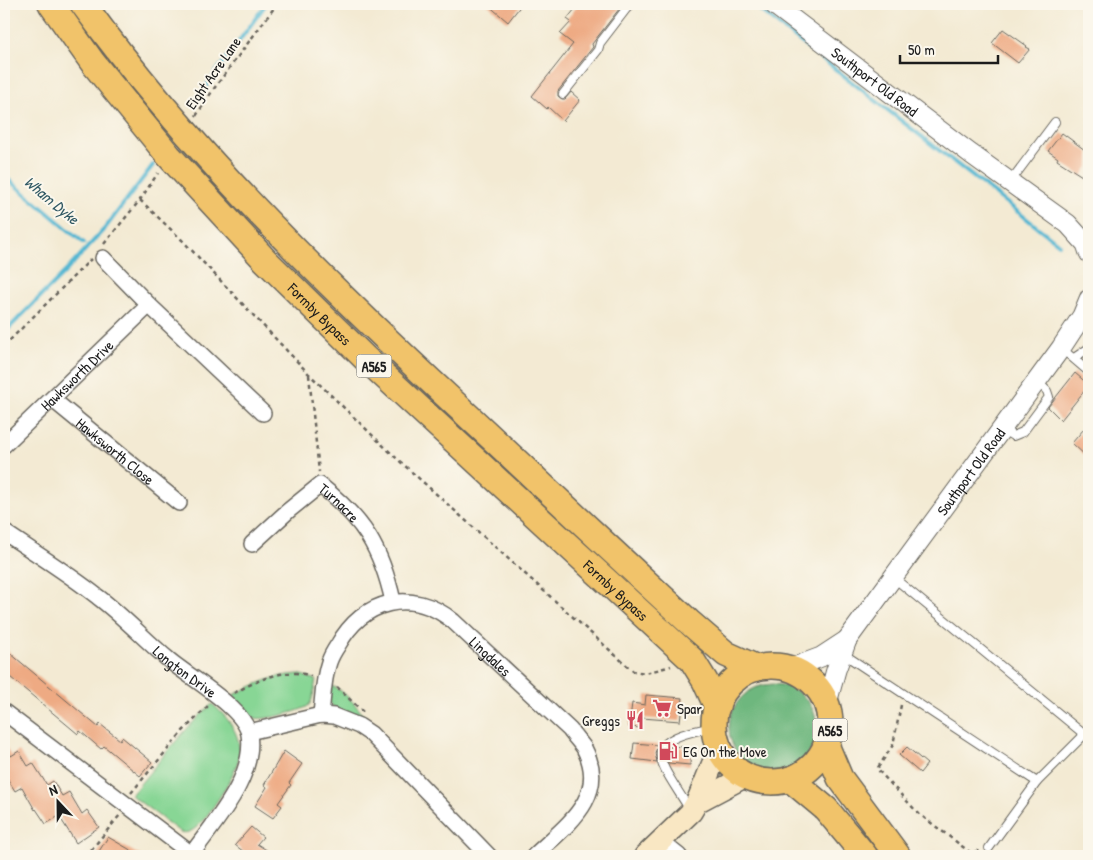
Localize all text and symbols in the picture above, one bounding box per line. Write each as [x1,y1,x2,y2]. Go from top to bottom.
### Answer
scale bar [900,32,998,64]
street label: Eight Acre Lane [180,33,246,113]
text: 50 m [908,39,935,60]
street label: Southport Old Road [827,42,923,121]
water label: Wham Dyke [20,171,84,230]
street label: Formby Bypass [283,277,357,350]
street label: Hawksworth Drive [36,335,118,415]
road number: A565 [356,354,392,378]
street label: Hawksworth Close [72,413,159,489]
street label: Southport Old Road [931,423,1010,520]
street label: Turnacre [315,478,365,527]
street label: Formby Bypass [578,554,653,625]
street label: Lingdales [465,631,516,681]
street label: Longton Drive [149,641,221,702]
supermarket icon: Spar [651,697,673,719]
place label: Spar [677,698,702,719]
restaurant icon: Greggs [624,709,646,731]
place label: Greggs [582,710,620,731]
road number: A565 [812,718,848,742]
fuel station icon: EG On the Move [657,740,679,762]
place label: EG On the Move [683,741,767,762]
north arrow [32,778,82,828]
text: N [46,779,60,800]

